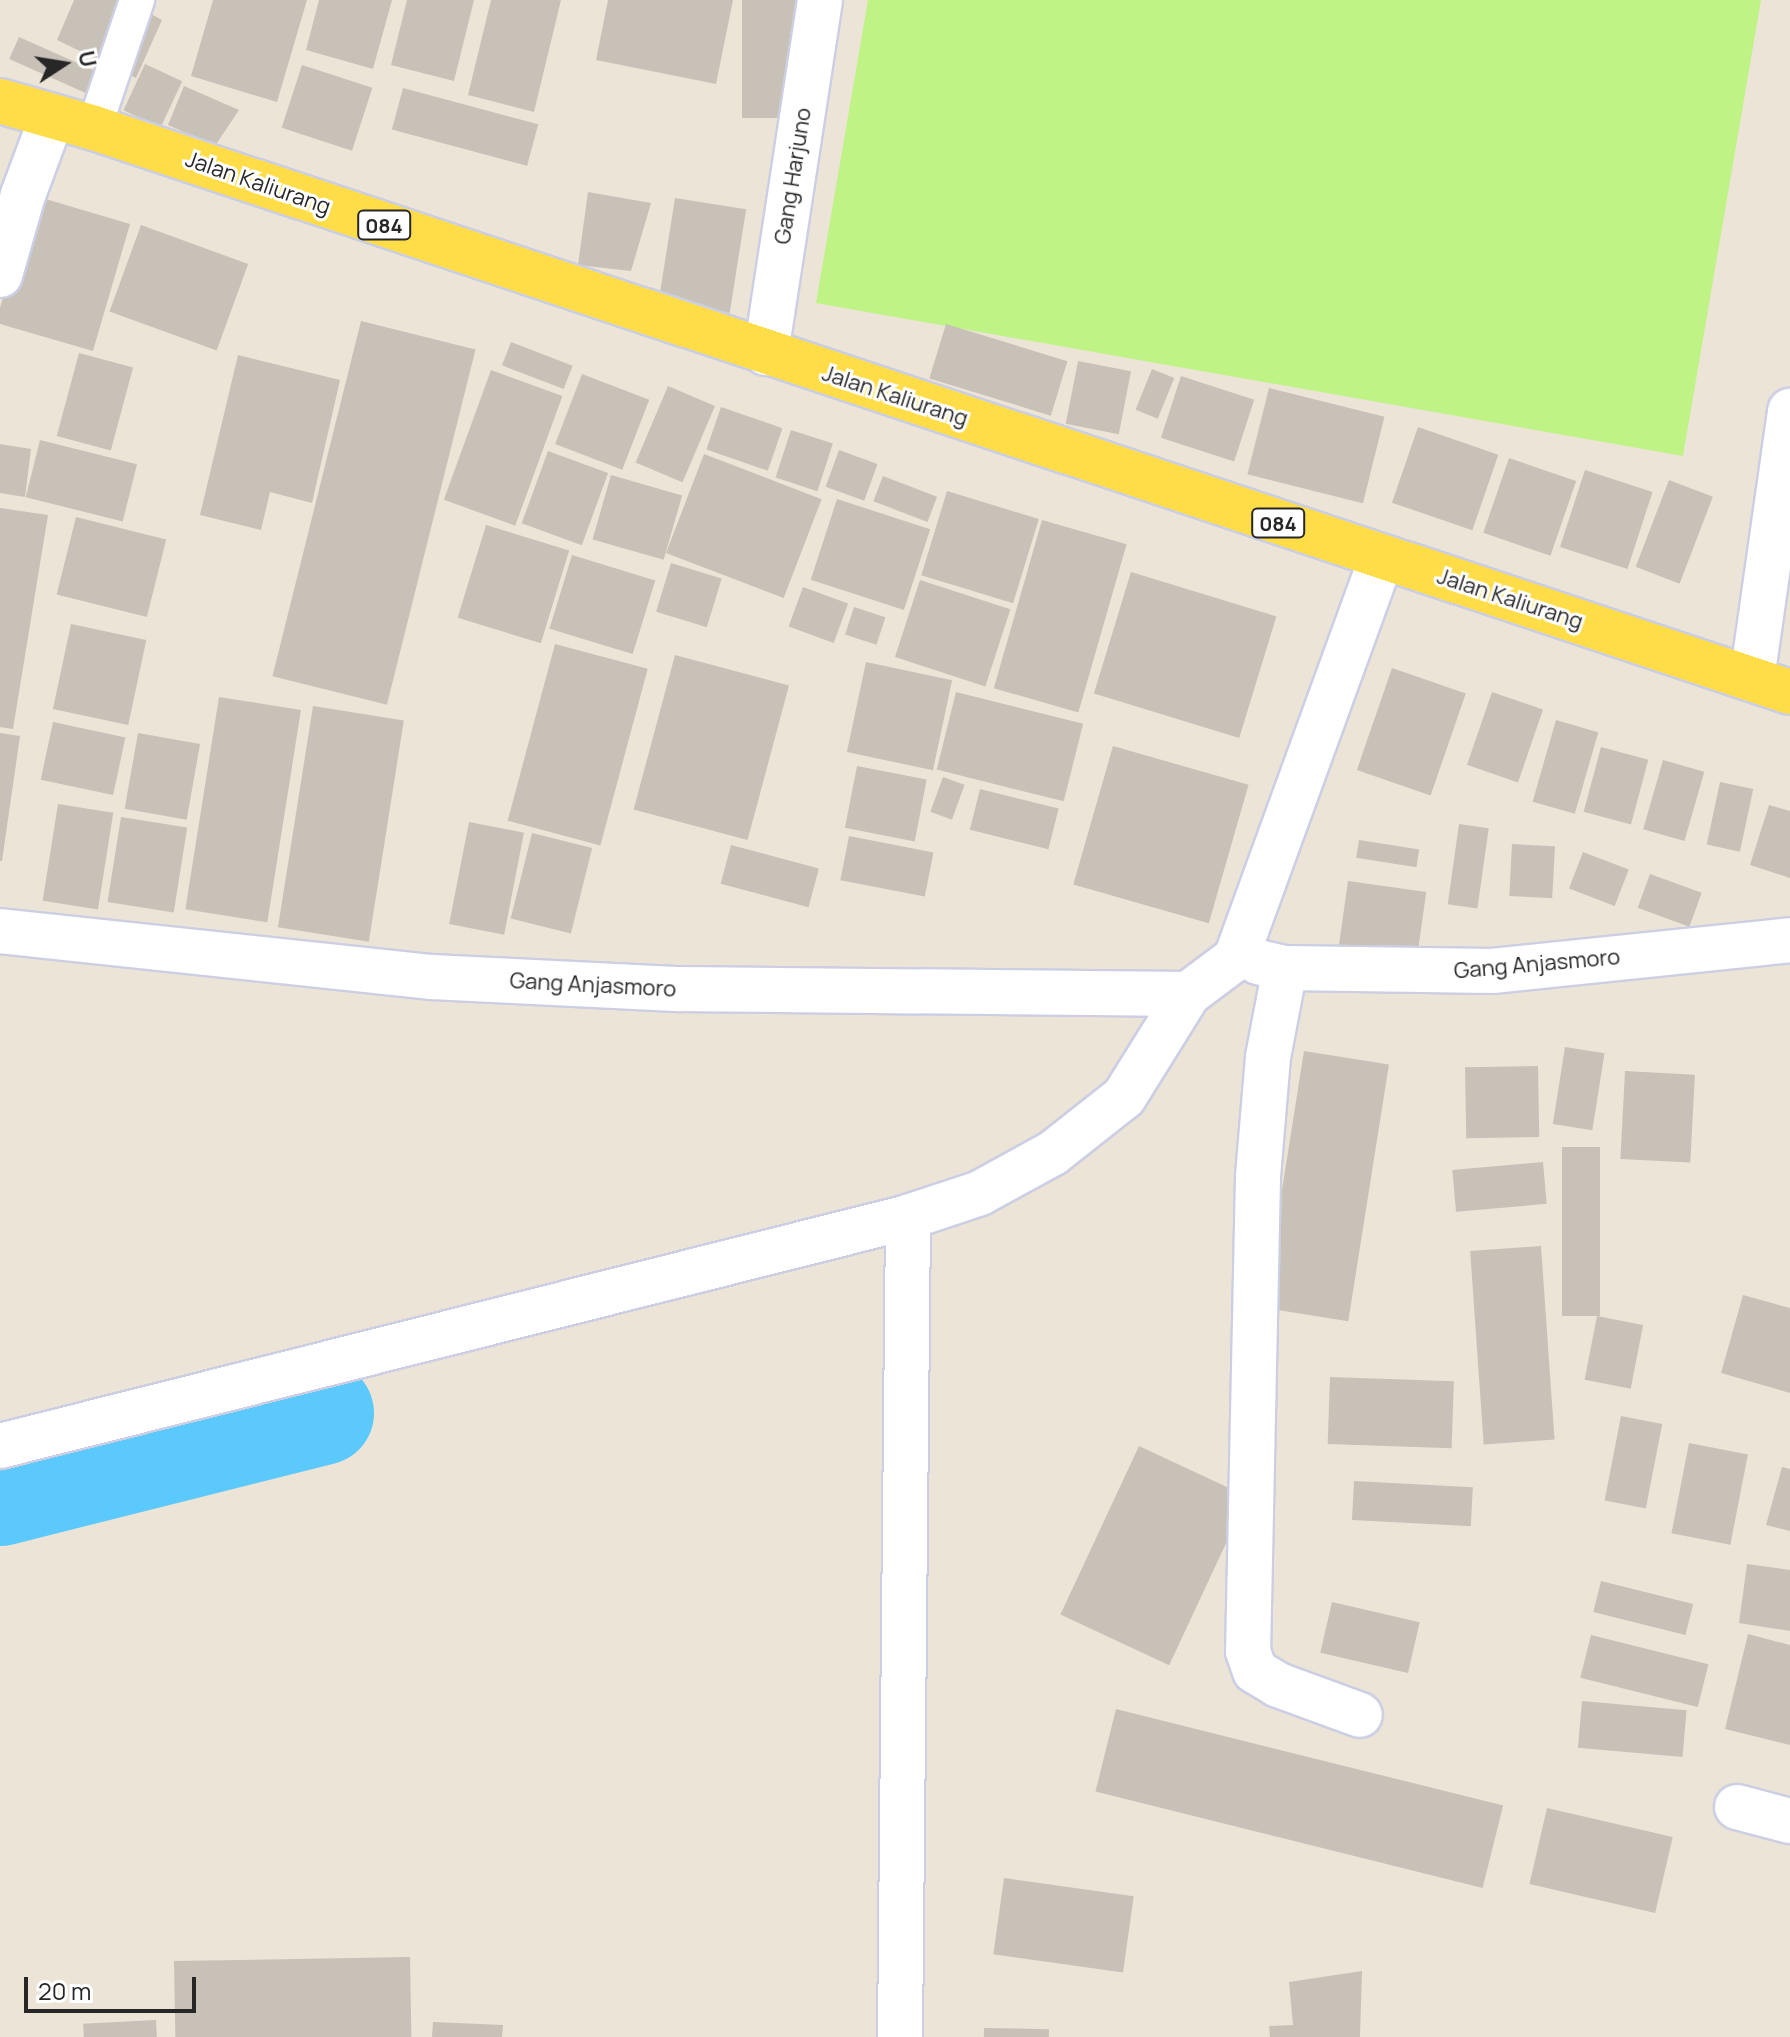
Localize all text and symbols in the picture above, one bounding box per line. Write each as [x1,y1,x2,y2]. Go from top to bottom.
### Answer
north arrow [24,24,104,104]
text: U [71,48,104,70]
street label: Gang Harjuno [769,106,817,246]
street label: Jalan Kaliurang [182,146,334,220]
road number: 084 [356,209,412,241]
street label: Jalan Kaliurang [819,360,971,432]
road number: 084 [1250,507,1306,539]
street label: Jalan Kaliurang [1434,563,1586,635]
street label: Gang Anjasmoro [1453,944,1621,984]
street label: Gang Anjasmoro [509,967,677,1003]
scale bar [28,1961,200,2011]
text: 20 m [38,1974,91,2007]

